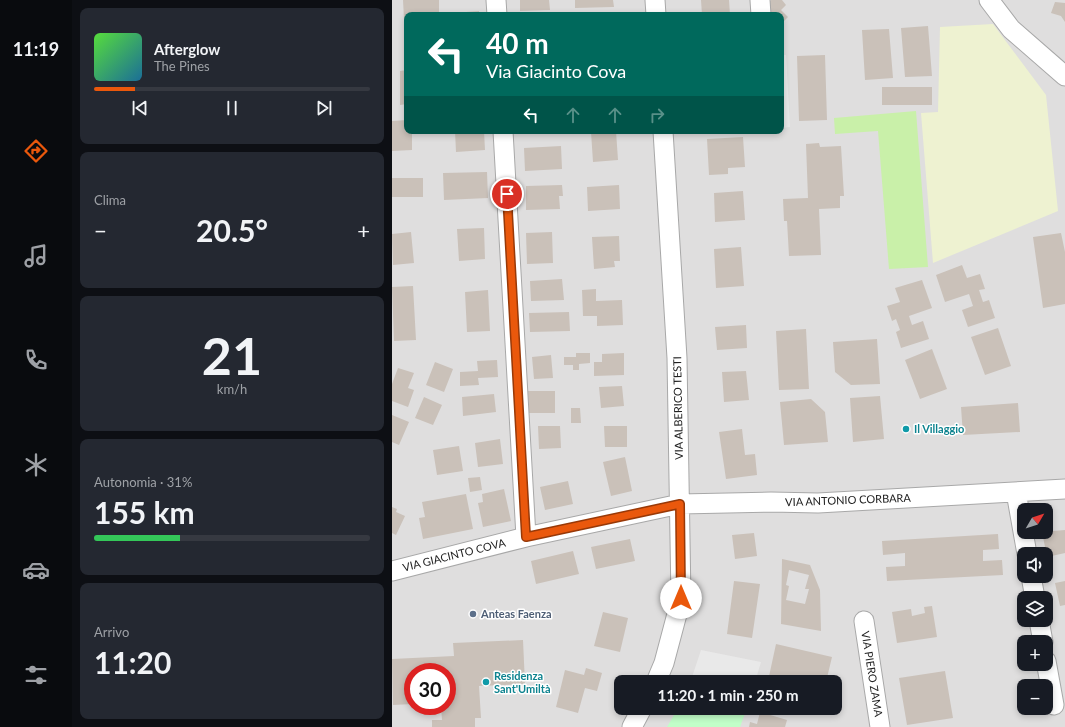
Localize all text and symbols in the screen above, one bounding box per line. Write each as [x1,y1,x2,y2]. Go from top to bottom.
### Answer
text: 40 m [486,26,549,60]
icon: left [420,28,472,80]
text: 11:19 [13,38,59,60]
text: Afterglow [154,40,220,58]
text: The Pines [154,58,210,74]
text: Via Giacinto Cova [486,60,626,82]
icon: previous [129,97,151,119]
icon: pause [221,97,243,119]
icon: next [313,97,335,119]
icon: left [520,104,542,126]
icon: ahead [562,104,584,126]
icon: ahead [604,104,626,126]
icon: right [646,104,668,126]
icon: directions [22,137,50,165]
pin [490,177,524,211]
icon: arrive [496,183,518,205]
text: Clima [94,192,126,208]
text: 20.5° [196,212,268,248]
text: − [94,217,107,244]
text: + [357,217,370,244]
icon: music [22,242,50,270]
text: 21 [202,324,262,386]
icon: phone [22,346,50,374]
street label: VIA ALBERICO TESTI [670,356,685,460]
text: km/h [217,381,247,397]
place label: Il Villaggio [914,422,964,435]
marker: Il Villaggio [901,424,911,434]
icon: climate [22,451,50,479]
text: Autonomia · 31% [94,474,192,490]
street label: VIA ANTONIO CORBARA [785,491,912,508]
text: 155 km [94,494,195,530]
north arrow [1017,503,1053,539]
map controls [1017,503,1053,715]
street label: VIA GIACINTO COVA [401,535,507,574]
button: sound [1017,547,1053,583]
icon: car [22,556,50,584]
position arrow [660,577,702,619]
button: layers [1017,591,1053,627]
place label: Anteas Faenza [480,607,552,620]
marker: Anteas Faenza [468,609,478,619]
text: Arrivo [94,624,129,640]
street label: VIA PIERO ZAMA [859,630,886,718]
button: + [1017,635,1053,671]
text: 11:20 [94,644,171,680]
icon: filters [22,661,50,689]
speed limit sign: 30 [404,663,456,715]
place label: Residenza Sant'Umiltà [494,669,551,695]
marker: Residenza Sant'Umiltà [481,677,491,687]
button: − [1017,679,1053,715]
text: 11:20 · 1 min · 250 m [658,686,798,704]

